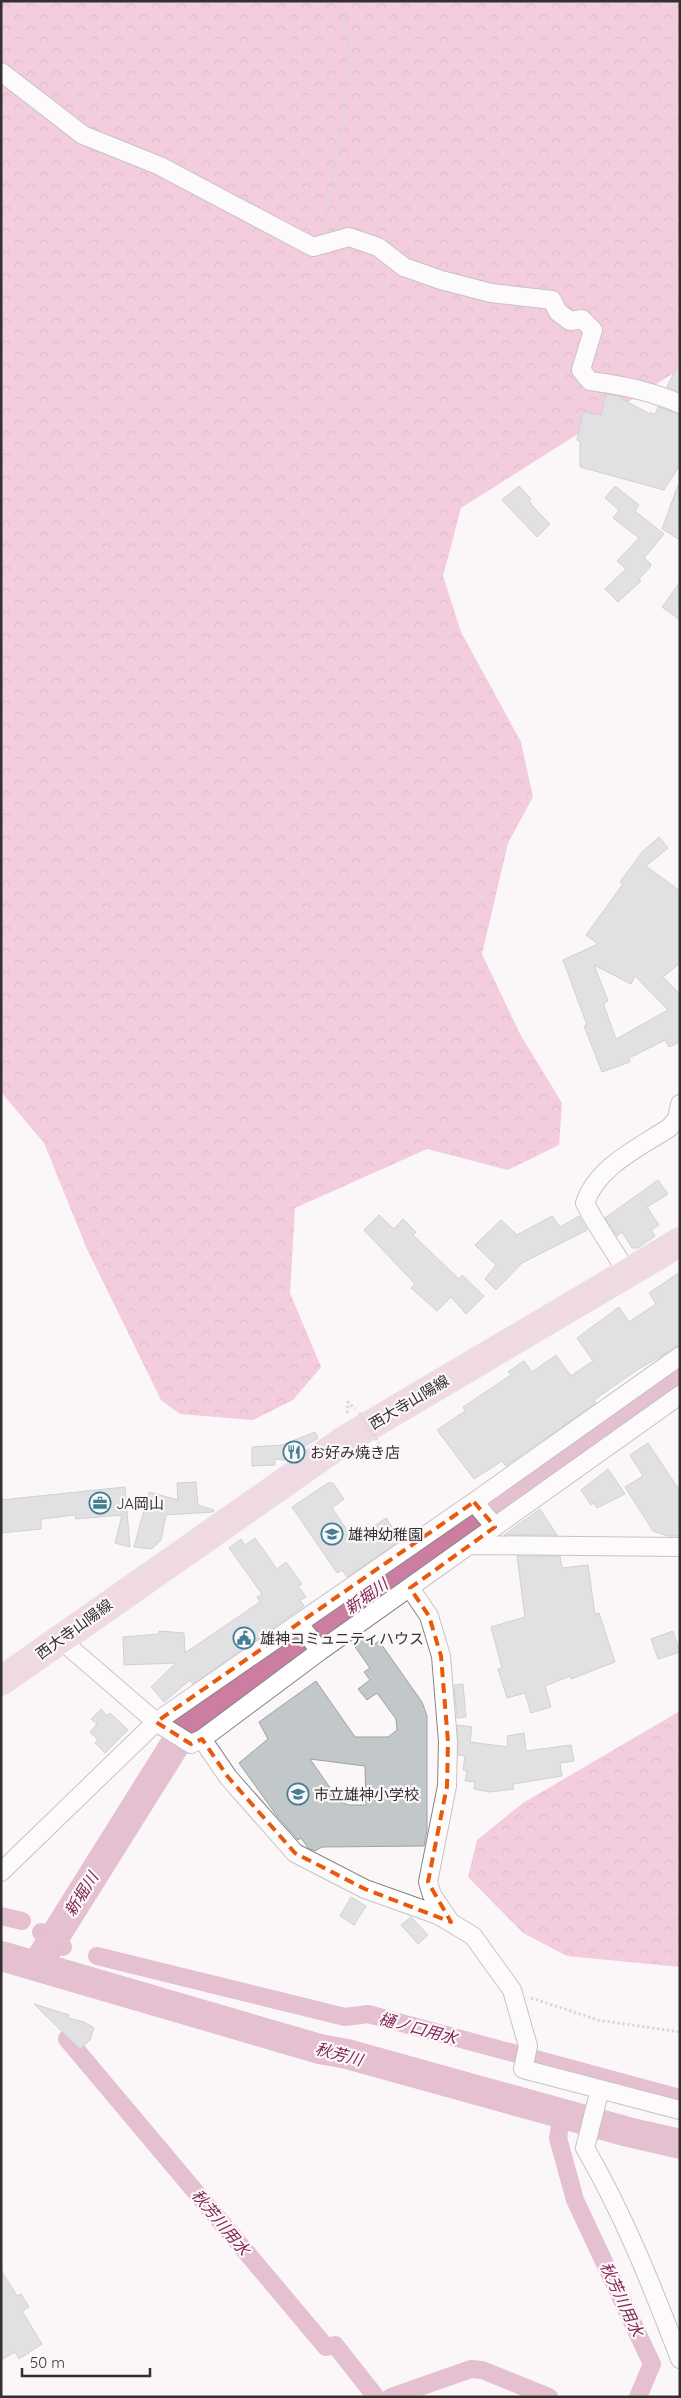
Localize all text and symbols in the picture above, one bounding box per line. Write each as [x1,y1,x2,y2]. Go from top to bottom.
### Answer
street label: 西大寺山陽線 [366,1371,452,1433]
restaurant icon: お好み焼き店 [282,1440,306,1464]
place label: お好み焼き店 [310,1443,400,1462]
office icon: JA岡山 [88,1491,112,1515]
place label: JA岡山 [116,1494,164,1513]
school or university icon: 雄神幼稚園 [320,1522,344,1546]
place label: 雄神幼稚園 [348,1525,423,1544]
water label: 新堀川 [341,1573,393,1618]
street label: 西大寺山陽線 [32,1595,116,1663]
public building icon: 雄神コミュニティハウス [232,1626,256,1650]
place label: 雄神コミュニティハウス [260,1629,424,1648]
school or university icon: 市立雄神小学校 [286,1782,310,1806]
place label: 市立雄神小学校 [314,1785,419,1804]
water label: 新堀川 [60,1867,103,1920]
water label: 樋ノ口用水 [377,2008,461,2049]
water label: 秋芳川 [313,2038,367,2070]
water label: 秋芳川用水 [188,2185,256,2261]
water label: 秋芳川用水 [596,2259,649,2341]
scale bar [22,2346,150,2378]
text: 50 m [30,2353,65,2372]

